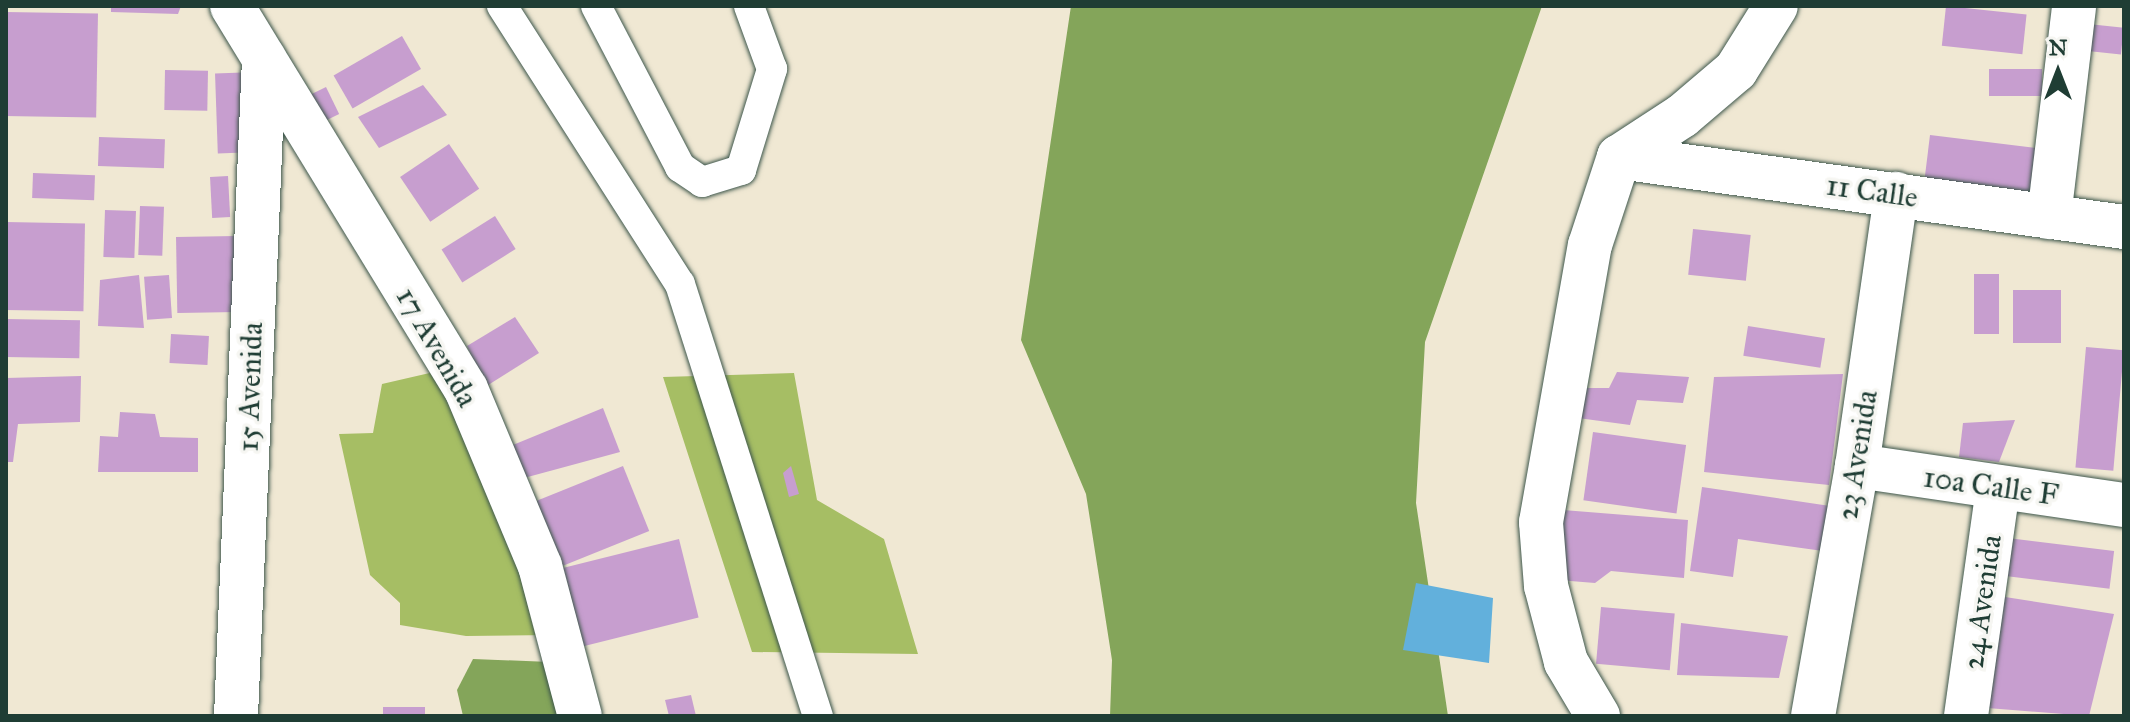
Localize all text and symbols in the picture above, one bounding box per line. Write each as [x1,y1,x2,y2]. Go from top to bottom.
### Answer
north arrow [2018,32,2098,112]
text: N [2049,34,2067,61]
street label: 11 Calle [1824,167,1920,215]
street label: 17 Avenida [388,281,486,413]
street label: 15 Avenida [230,322,270,452]
street label: 23 Avenida [1829,388,1885,522]
street label: 10a Calle F [1921,459,2061,513]
street label: 24 Avenida [1955,532,2009,672]

